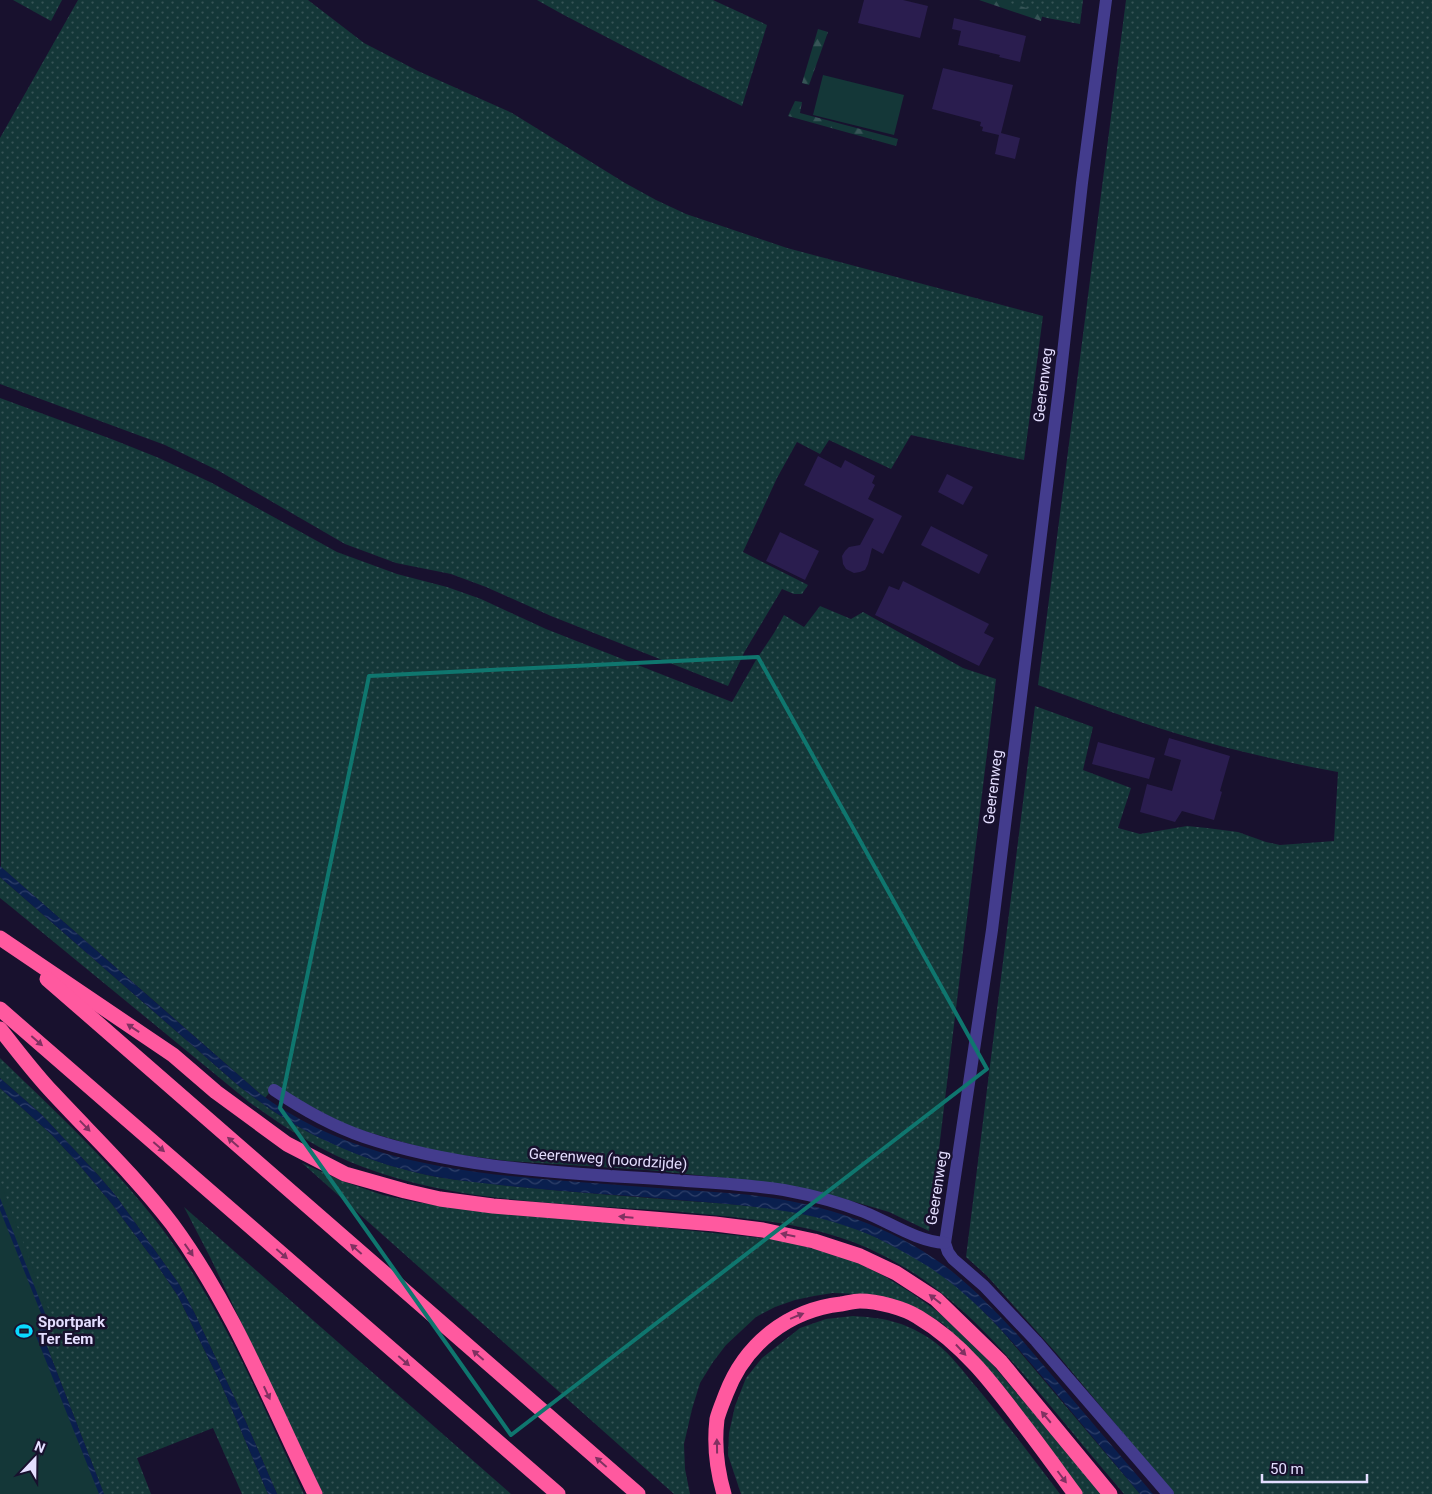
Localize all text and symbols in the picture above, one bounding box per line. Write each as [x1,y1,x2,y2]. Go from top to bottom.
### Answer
street label: Geerenweg [1029,347,1057,423]
street label: Geerenweg [979,749,1007,825]
one-way arrow [126,1023,140,1033]
one-way arrow [30,1035,43,1046]
one-way arrow [79,1120,91,1132]
one-way arrow [228,1136,240,1148]
one-way arrow [153,1142,166,1153]
street label: Geerenweg (noordzijde) [528,1144,688,1174]
street label: Geerenweg [922,1150,952,1226]
one-way arrow [618,1213,634,1221]
one-way arrow [779,1231,795,1239]
one-way arrow [185,1243,194,1257]
one-way arrow [349,1243,362,1254]
one-way arrow [276,1248,288,1259]
one-way arrow [929,1294,942,1305]
one-way arrow [790,1312,805,1320]
place label: Sportpark Ter Eem [38,1313,106,1348]
sports icon: Sportpark Ter Eem [14,1321,34,1341]
one-way arrow [955,1343,967,1355]
one-way arrow [472,1350,485,1361]
one-way arrow [398,1355,411,1366]
one-way arrow [264,1386,272,1400]
one-way arrow [1041,1411,1052,1424]
north arrow [10,1434,60,1484]
text: N [32,1438,47,1456]
one-way arrow [712,1438,720,1454]
scale bar [1262,1452,1367,1484]
one-way arrow [595,1457,607,1468]
text: 50 m [1270,1460,1304,1478]
one-way arrow [1057,1470,1068,1483]

